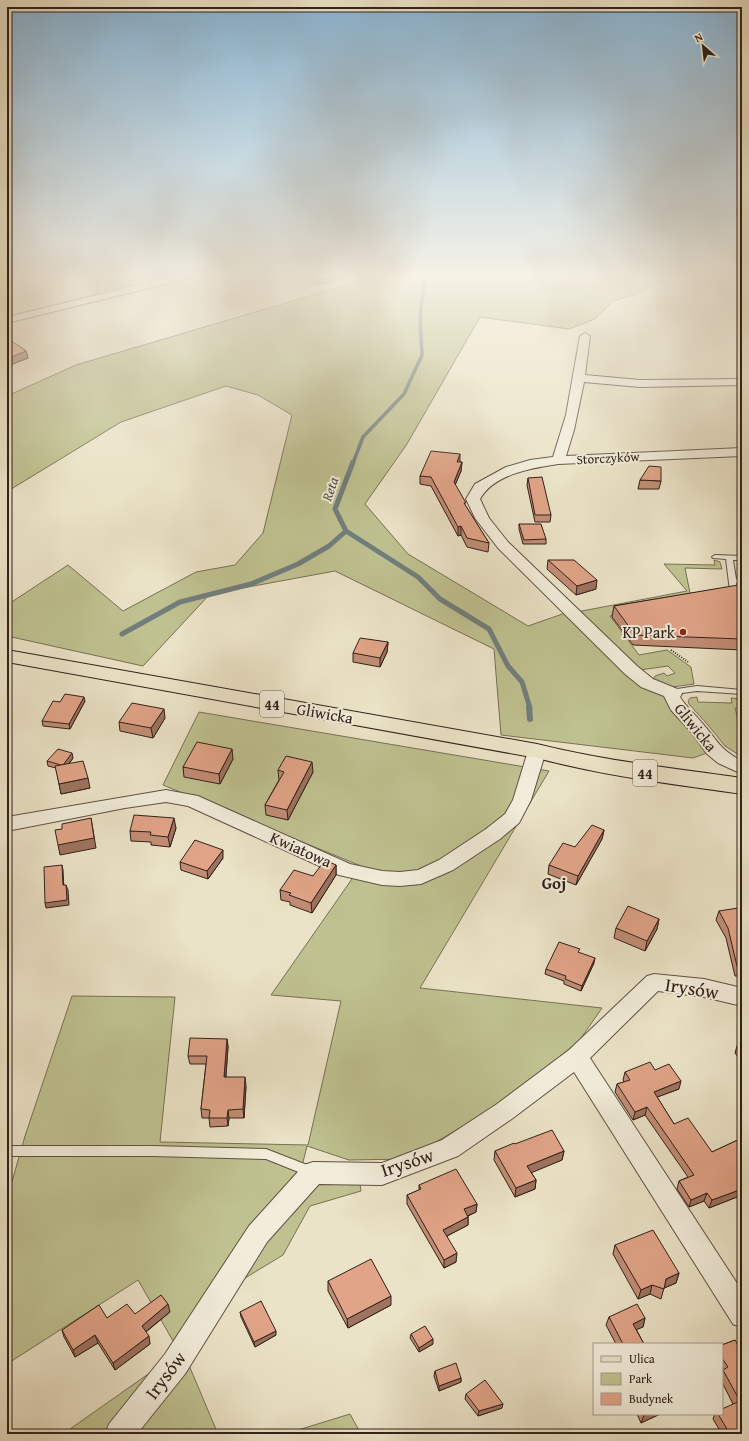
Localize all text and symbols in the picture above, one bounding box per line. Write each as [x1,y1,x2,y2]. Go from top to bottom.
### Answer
north arrow [683,26,723,66]
text: N [691,28,706,46]
street label: Storczyków [576,447,641,469]
water label: Reta [316,474,344,505]
place label: KP Park [623,620,676,644]
marker: KP Park [678,627,688,637]
road number: 44 [260,691,284,717]
street label: Gliwicka [295,696,355,730]
street label: Gliwicka [669,697,723,757]
road number: 44 [633,760,657,786]
street label: Kwiatowa [266,825,336,873]
district label: Goj [542,870,566,895]
street label: Irysów [663,970,721,1006]
street label: Irysów [377,1140,437,1184]
legend [593,1343,723,1415]
street label: Irysów [138,1345,193,1405]
text: Ulica [629,1350,655,1367]
text: Park [629,1370,653,1387]
text: Budynek [629,1390,674,1407]

